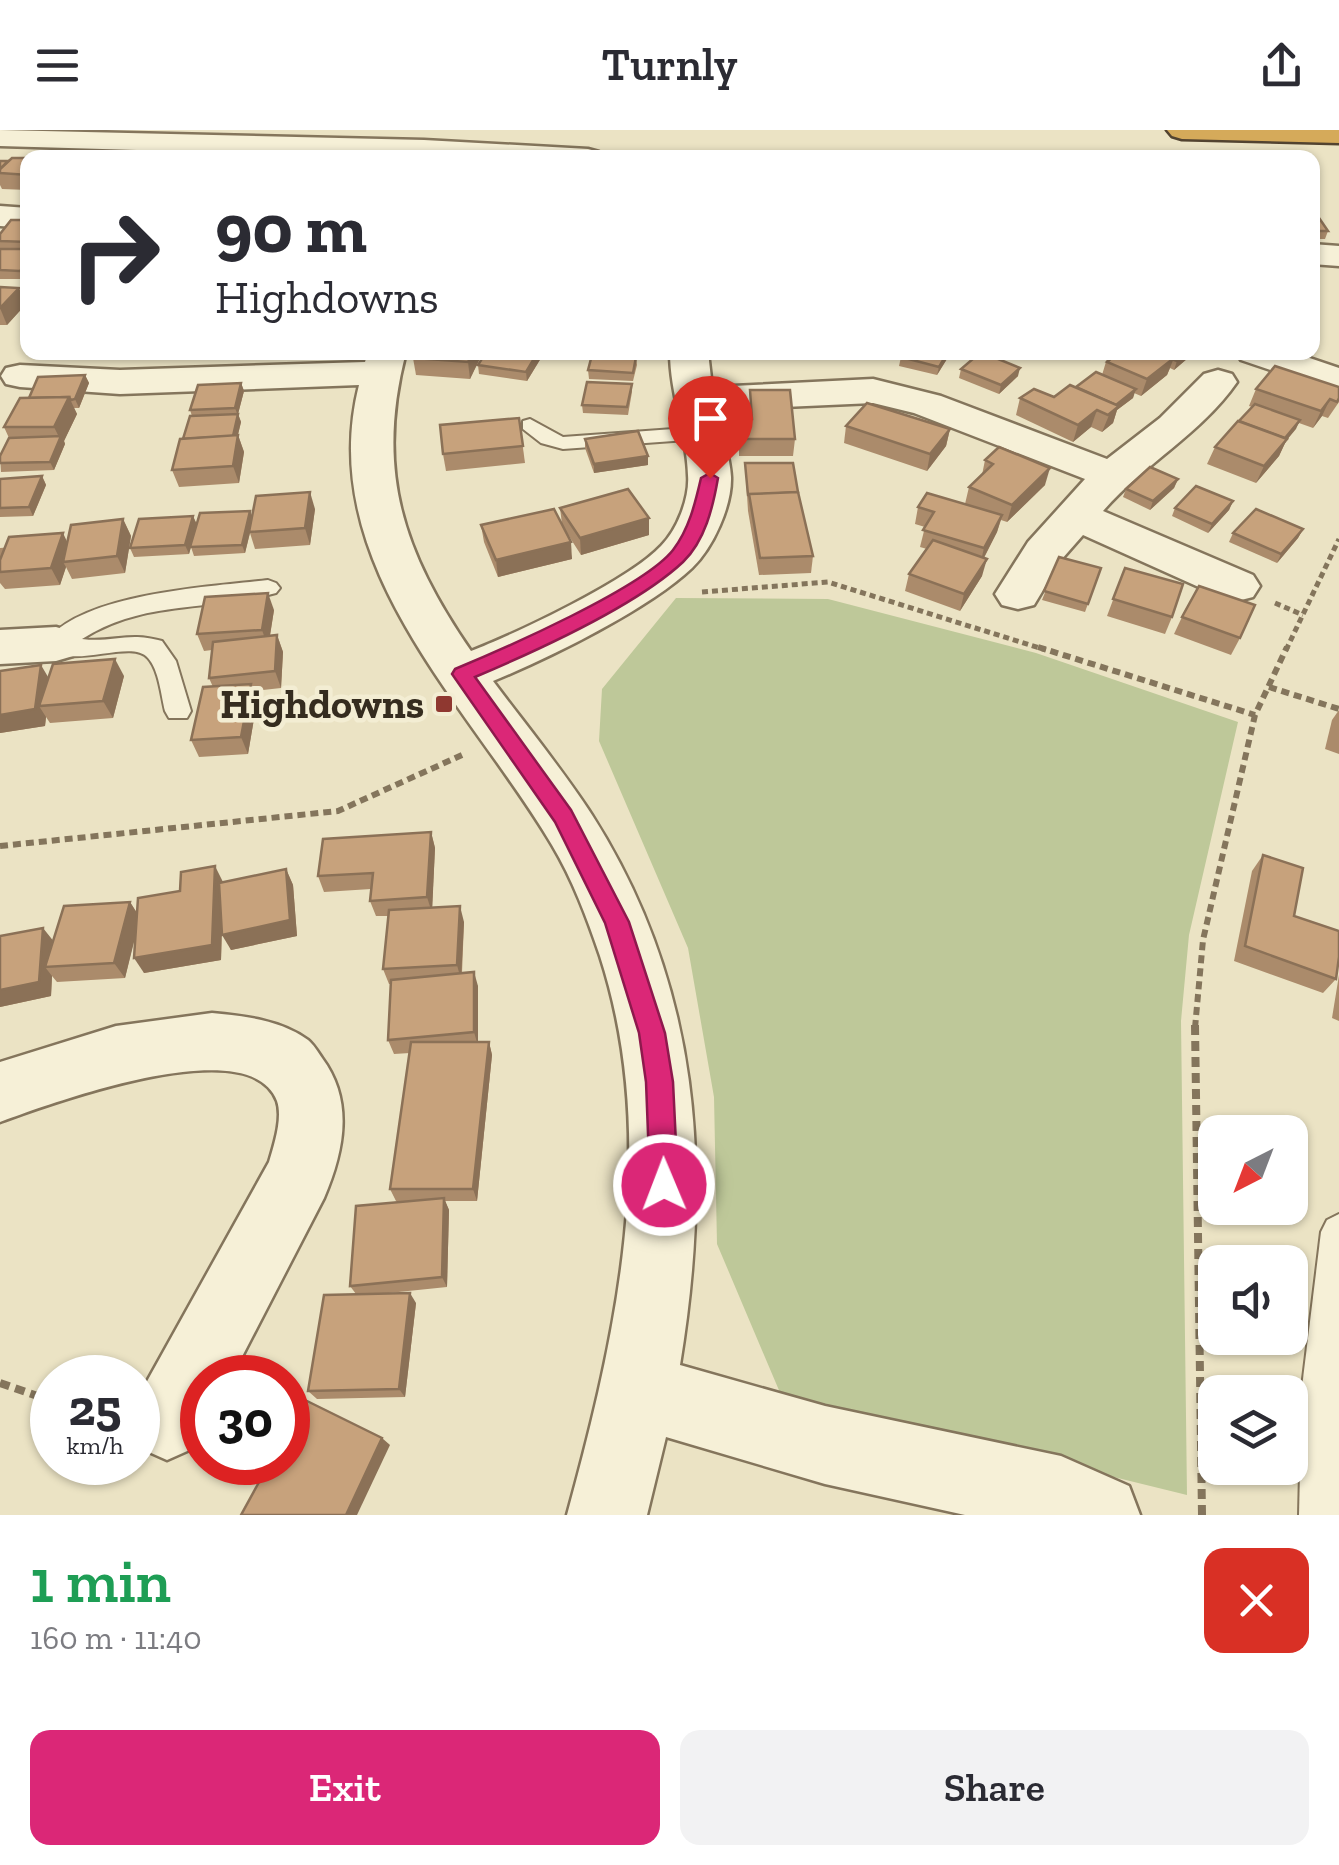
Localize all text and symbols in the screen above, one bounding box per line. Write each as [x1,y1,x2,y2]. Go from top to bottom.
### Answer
icon: menu [30,38,85,93]
text: Turnly [602,38,737,92]
icon: share [1254,38,1309,93]
text: 90 m [215,186,367,270]
icon: right [50,190,180,320]
text: Highdowns [215,271,439,325]
pin [668,376,753,479]
icon: arrive [683,391,738,446]
place label: Highdowns [220,680,424,728]
marker: Highdowns [433,693,455,715]
north arrow [1198,1115,1308,1225]
map controls [1198,1115,1308,1485]
position arrow [612,1133,716,1237]
button: sound [1198,1245,1308,1355]
speed limit sign: 30 [180,1355,310,1485]
button: layers [1198,1375,1308,1485]
text: 25 [69,1378,121,1438]
text: km/h [66,1430,124,1460]
text: 1 min [30,1545,171,1617]
button: close [1204,1548,1309,1653]
text: 160 m · 11:40 [30,1619,202,1657]
button: Exit [30,1730,660,1845]
button: Share [680,1730,1309,1845]

